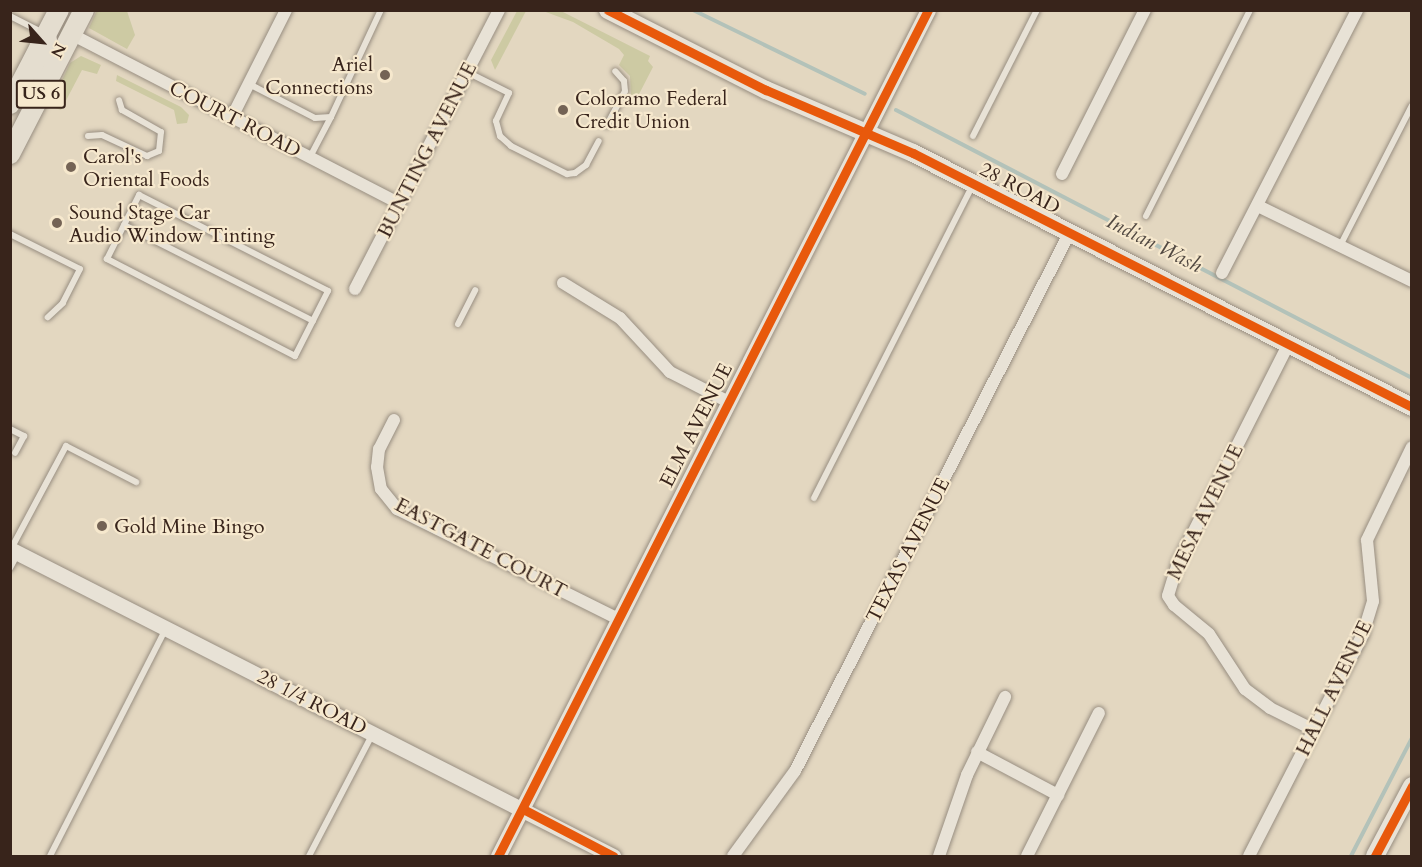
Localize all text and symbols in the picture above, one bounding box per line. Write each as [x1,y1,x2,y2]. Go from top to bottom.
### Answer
north arrow [12,12,72,72]
text: N [45,39,71,61]
place label: Ariel Connections [265,52,373,99]
street label: BUNTING AVENUE [372,58,482,242]
marker: Ariel Connections [378,68,392,82]
street label: COURT ROAD [165,76,305,162]
road number: US 6 [15,79,66,109]
place label: Coloramo Federal Credit Union [575,86,727,133]
marker: Coloramo Federal Credit Union [556,103,570,117]
place label: Carol's Oriental Foods [83,144,209,191]
street label: 28 ROAD [976,157,1064,219]
marker: Carol's Oriental Foods [64,160,78,174]
place label: Sound Stage Car Audio Window Tinting [69,200,275,247]
water label: Indian Wash [1102,209,1206,279]
marker: Sound Stage Car Audio Window Tinting [50,216,64,230]
street label: ELM AVENUE [655,359,737,491]
street label: MESA AVENUE [1162,440,1248,584]
street label: TEXAS AVENUE [861,474,955,626]
street label: EASTGATE COURT [391,493,571,603]
place label: Gold Mine Bingo [114,514,265,538]
marker: Gold Mine Bingo [95,519,109,533]
street label: HALL AVENUE [1291,616,1377,760]
street label: 28 1/4 ROAD [253,664,371,740]

